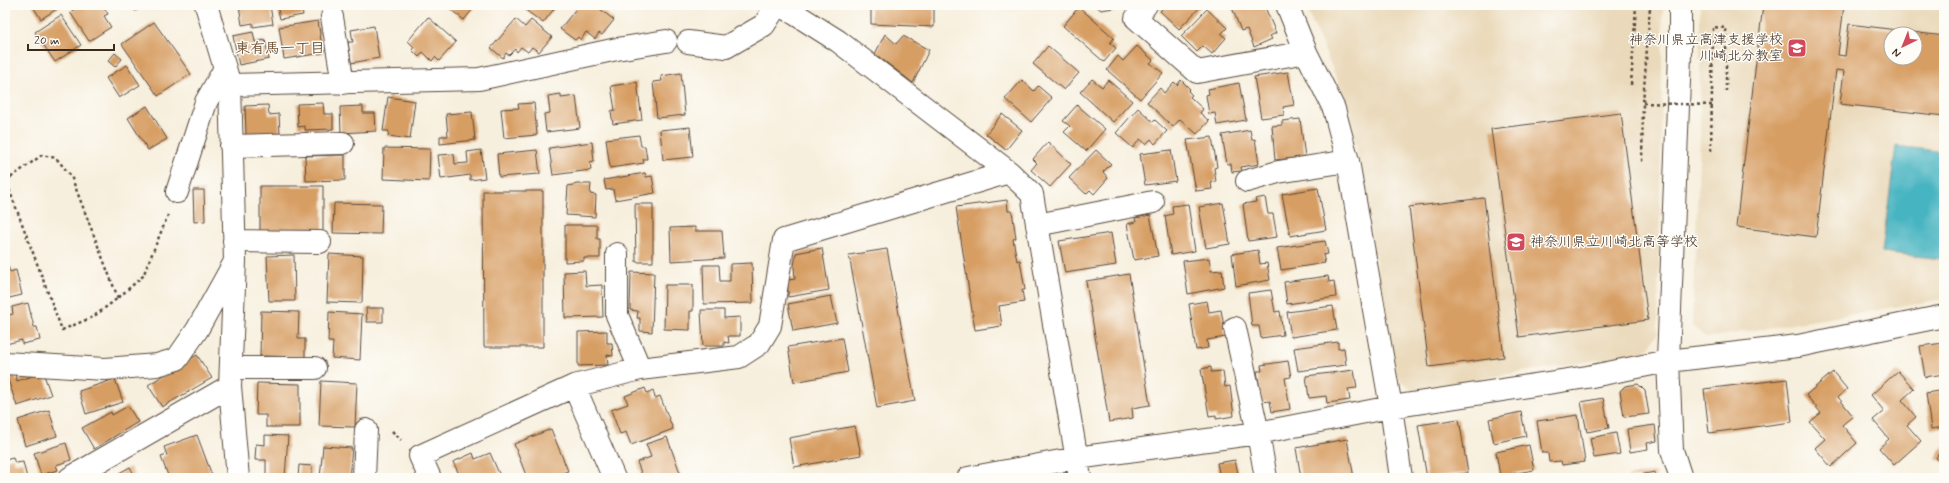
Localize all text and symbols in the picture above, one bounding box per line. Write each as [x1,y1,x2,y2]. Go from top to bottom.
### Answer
scale bar [28,26,114,52]
north arrow [1883,26,1923,66]
place label: 神奈川県立高津支援学校 川崎北分教室 [1629,31,1783,65]
text: 20 m [34,33,60,49]
school or university icon: 神奈川県立高津支援学校 川崎北分教室 [1786,37,1808,59]
district label: 東有馬一丁目 [235,39,325,59]
text: N [1889,45,1904,60]
school or university icon: 神奈川県立川崎北高等学校 [1505,231,1527,253]
place label: 神奈川県立川崎北高等学校 [1530,233,1698,251]

